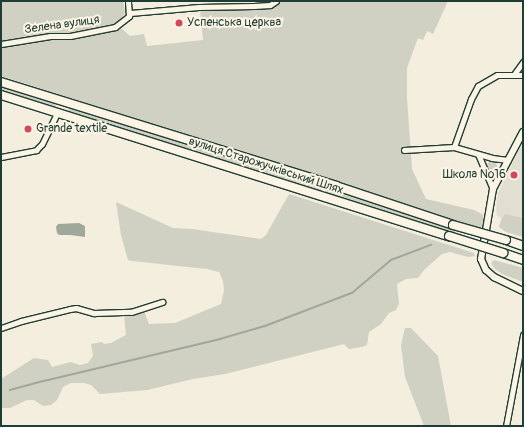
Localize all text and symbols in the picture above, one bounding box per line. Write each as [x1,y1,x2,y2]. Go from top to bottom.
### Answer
street label: Зелена вулиця [24,13,100,37]
place label: Успенська церква [187,16,281,30]
marker: Успенська церква [174,18,184,28]
place label: Grande textile [36,122,107,136]
marker: Grande textile [23,124,33,134]
street label: вулиця Старожучківський Шлях [187,134,345,198]
place label: Школа №16 [443,168,506,182]
marker: Школа №16 [509,170,519,180]

